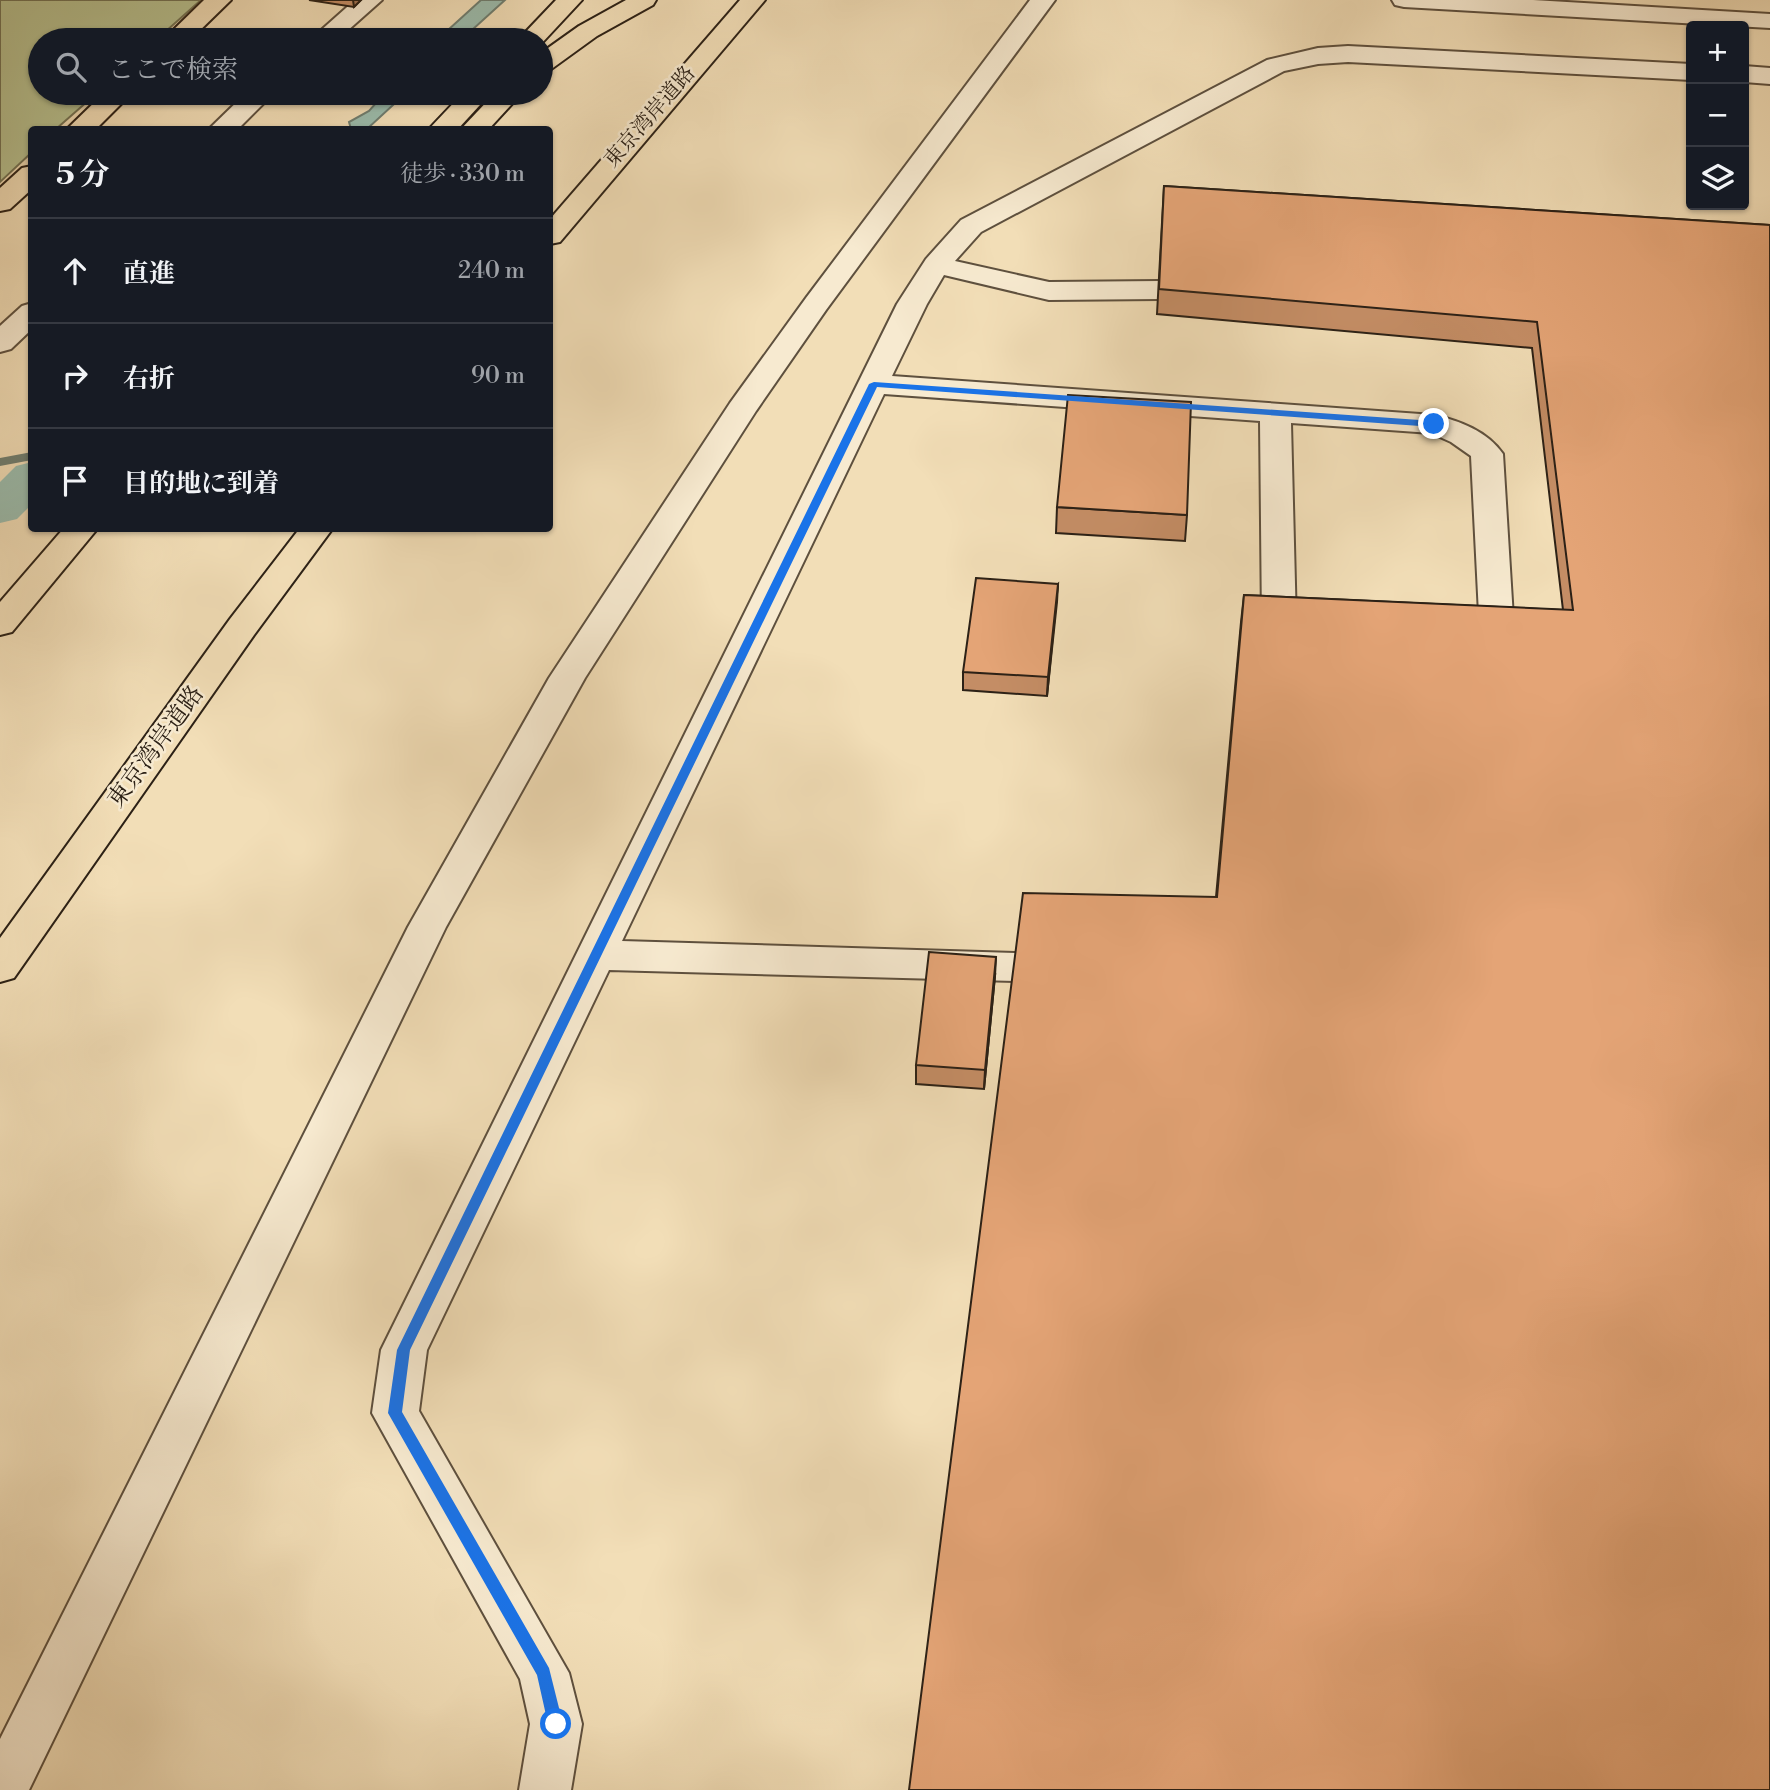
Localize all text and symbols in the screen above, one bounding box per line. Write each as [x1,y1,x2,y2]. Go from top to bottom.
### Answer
map controls [1686,21,1749,210]
button: + [1686,21,1749,84]
search box [28,28,553,105]
icon: search [52,48,90,86]
text: ここで検索 [108,54,238,86]
street label: 東京湾岸道路 [599,61,701,173]
button: − [1686,84,1749,147]
button: layers [1686,147,1749,210]
text: 5 分 [56,156,109,194]
text: 徒歩 · 330 m [400,160,525,188]
icon: ahead [56,252,94,290]
text: 240 m [458,257,525,285]
text: 直進 [123,258,175,290]
icon: right [56,357,94,395]
text: 90 m [471,362,525,390]
text: 右折 [123,363,175,395]
route end [1418,408,1449,439]
icon: arrive [56,462,94,500]
text: 目的地に到着 [123,468,279,500]
street label: 東京湾岸道路 [102,680,210,814]
route start [540,1708,571,1739]

